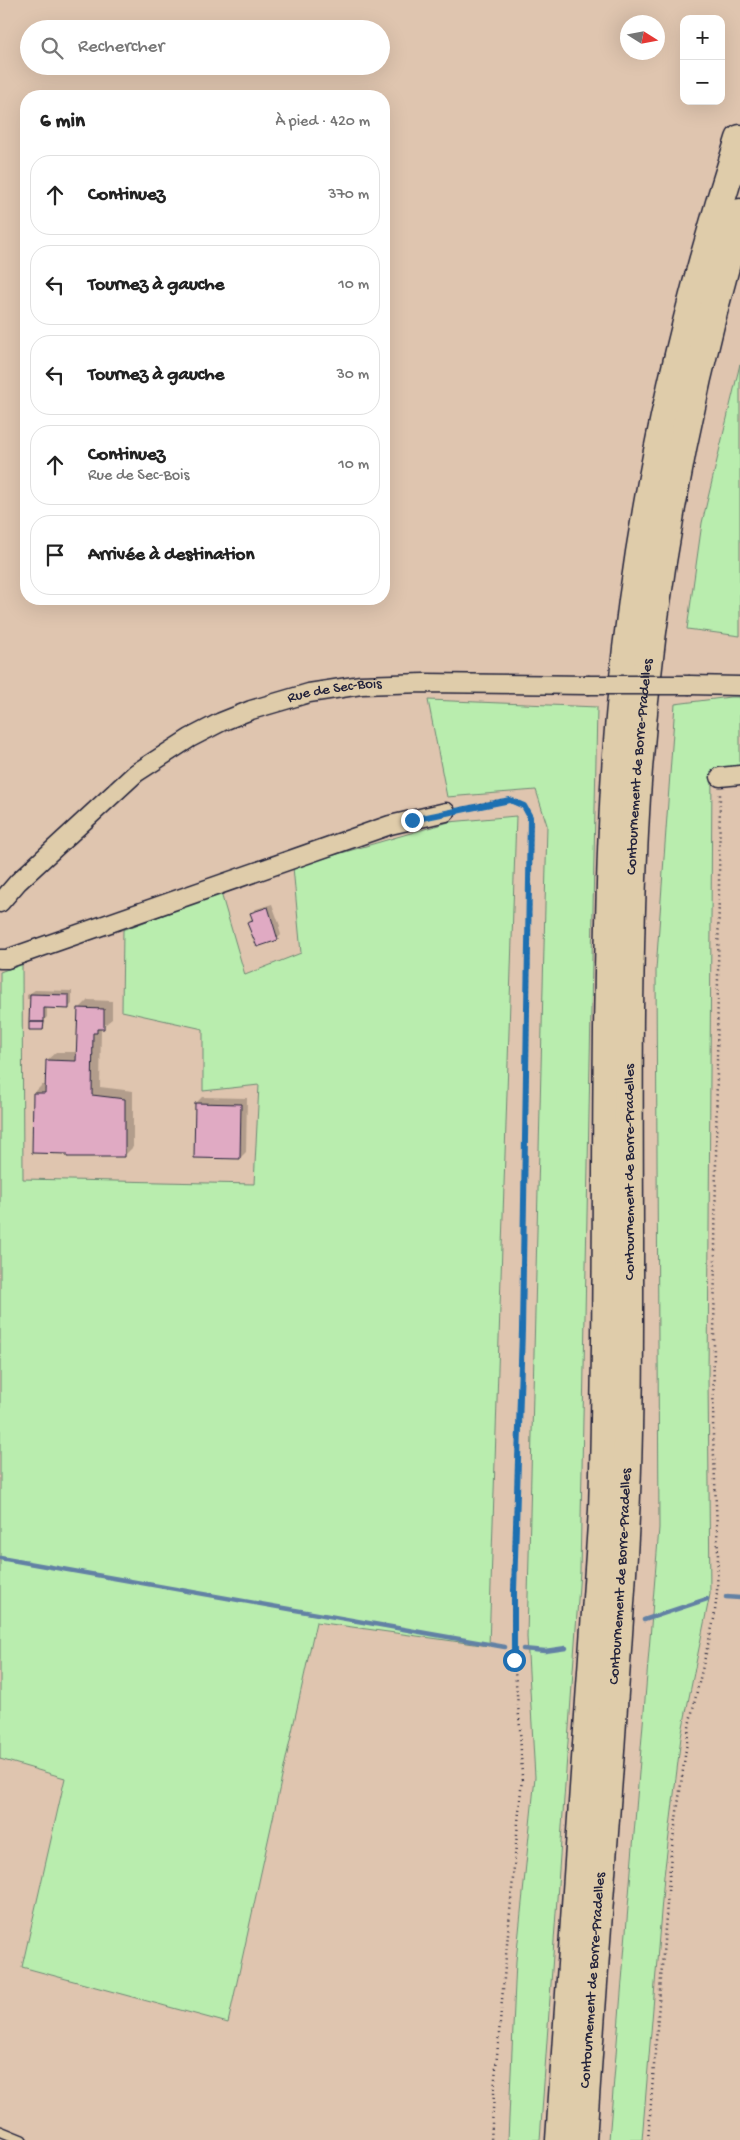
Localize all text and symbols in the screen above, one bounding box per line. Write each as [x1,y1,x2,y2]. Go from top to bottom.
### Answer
north arrow [620,15,665,60]
map controls [680,15,725,105]
button: + [680,15,725,60]
search box [20,20,390,75]
icon: search [38,34,66,62]
text: Rechercher [78,36,164,59]
button: − [680,60,725,105]
text: 6 min [40,110,85,135]
text: À pied · 420 m [276,113,370,132]
icon: ahead [41,181,69,209]
text: Continuez [88,184,165,207]
text: 370 m [328,186,369,205]
icon: left [41,271,69,299]
text: Tournez à gauche [88,274,224,297]
text: 10 m [338,276,369,295]
icon: left [41,361,69,389]
text: Tournez à gauche [88,364,224,387]
text: 30 m [336,366,369,385]
text: Continuez [88,444,165,467]
icon: ahead [41,451,69,479]
text: 10 m [338,456,369,475]
text: Rue de Sec-Bois [88,467,189,486]
icon: arrive [41,541,69,569]
text: Arrivée à destination [88,544,254,567]
street label: Contournement de Borre-Pradelles [623,657,658,875]
street label: Rue de Sec-Bois [285,675,382,708]
route end [401,809,424,832]
street label: Contournement de Borre-Pradelles [621,1063,639,1280]
street label: Contournement de Borre-Pradelles [606,1467,636,1685]
route start [503,1649,526,1672]
street label: Contournement de Borre-Pradelles [577,1871,610,2089]

